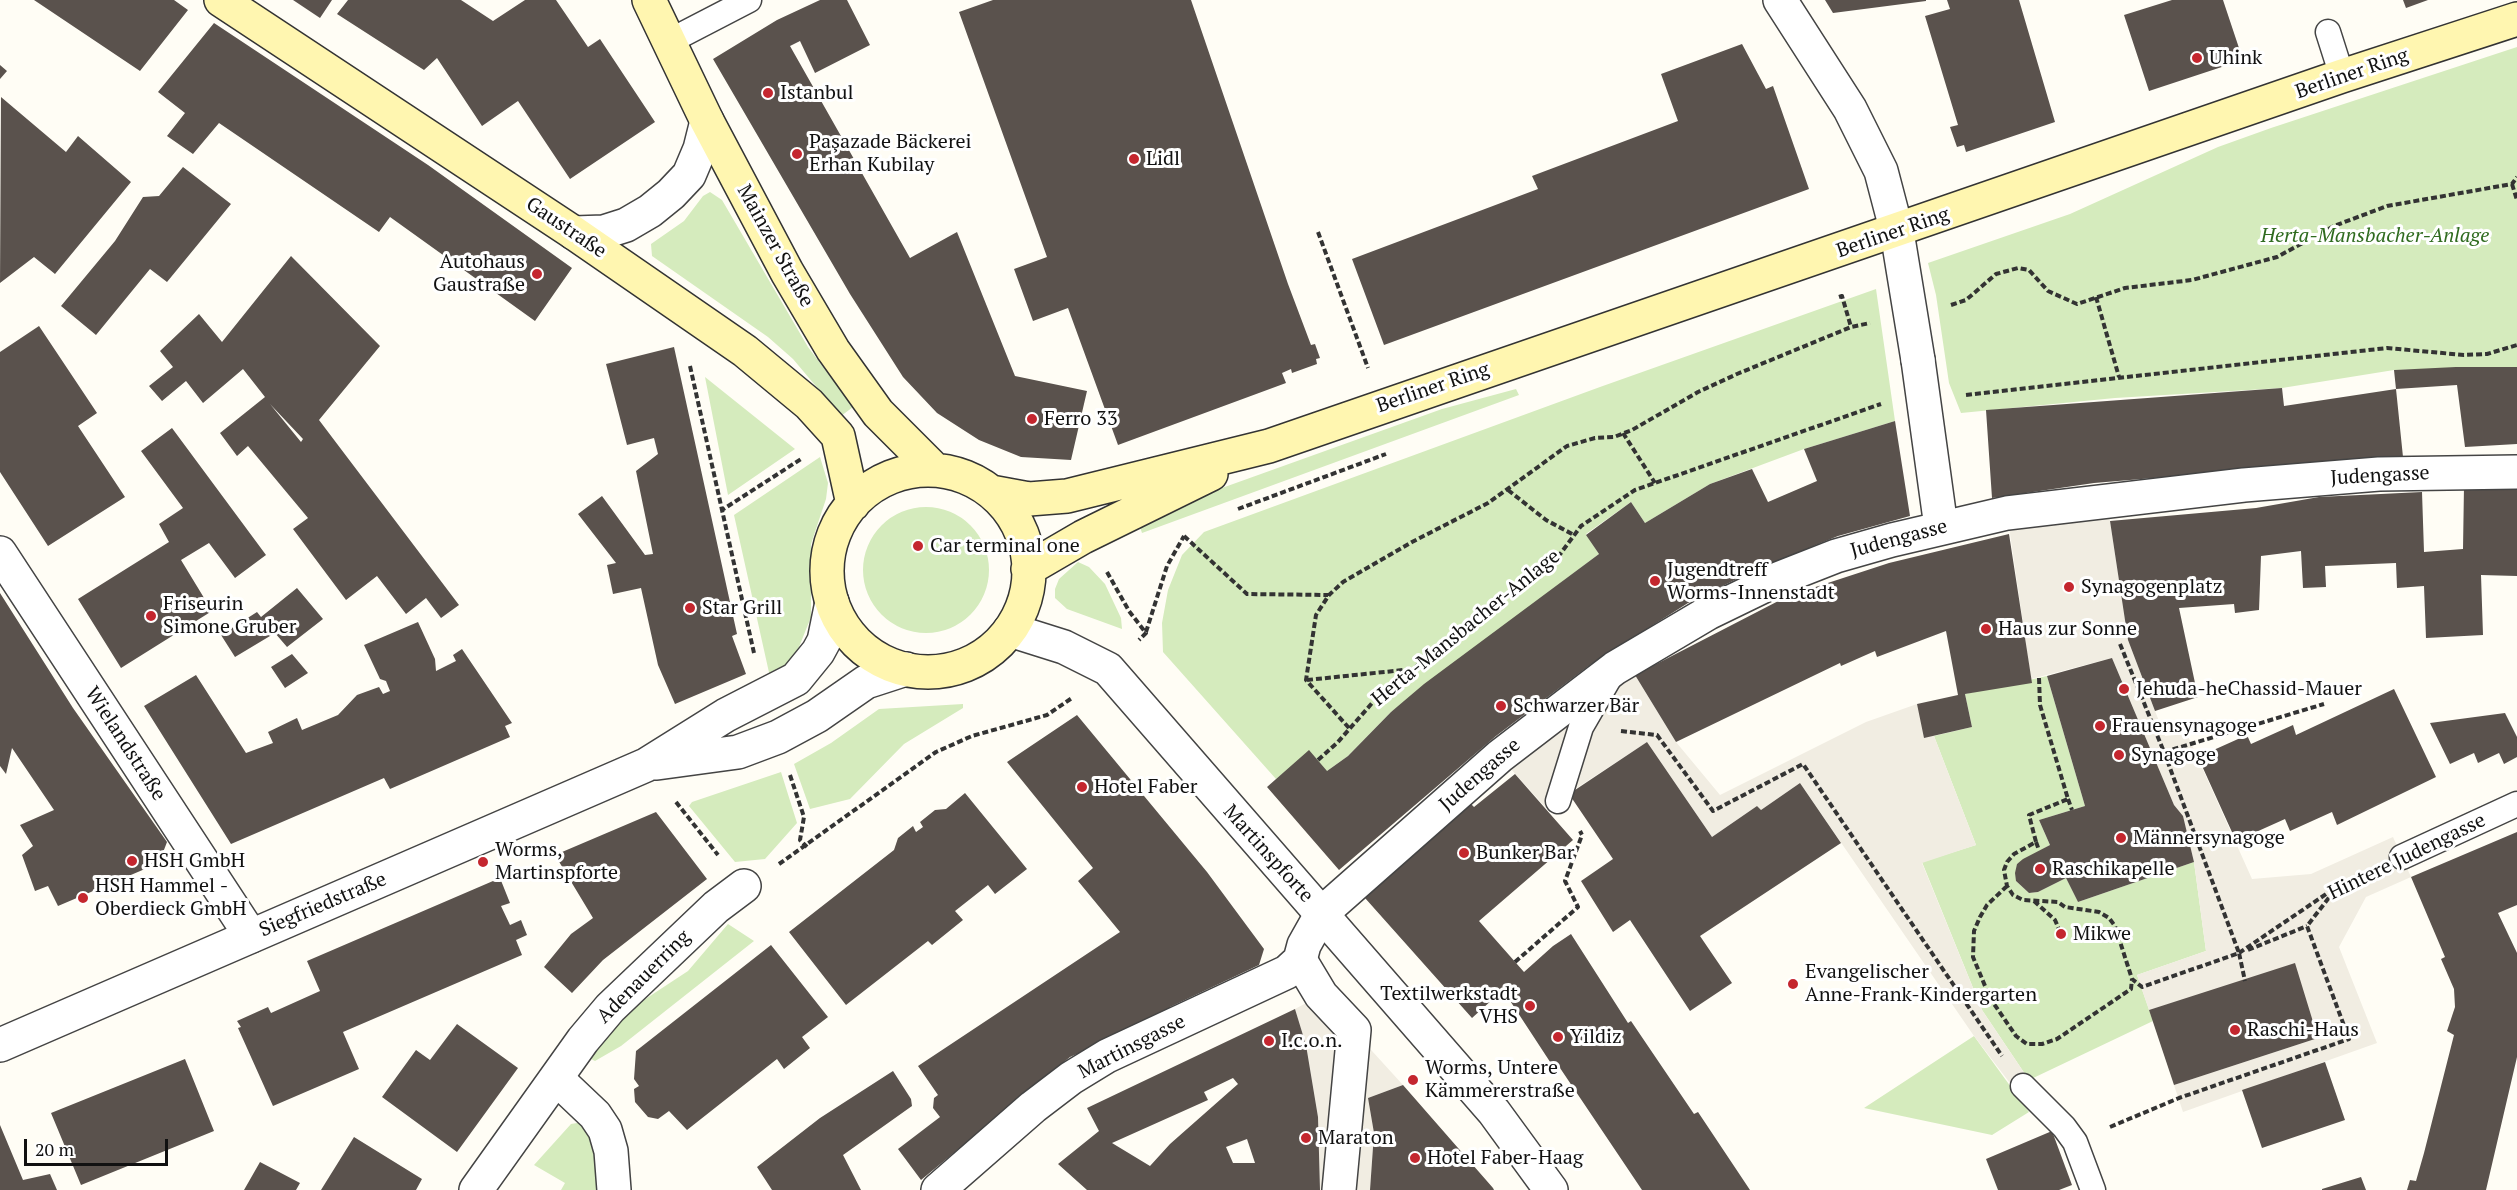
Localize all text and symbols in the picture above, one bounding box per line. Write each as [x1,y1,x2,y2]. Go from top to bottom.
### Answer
street label: Berliner Ring [2292,43,2412,105]
place label: Uhink [2209,46,2262,70]
marker: Uhink [2190,51,2204,65]
place label: Istanbul [780,81,853,105]
marker: Istanbul [761,86,775,100]
place label: Paşazade Bäckerei Erhan Kubilay [809,130,972,177]
marker: Paşazade Bäckerei Erhan Kubilay [790,147,804,161]
place label: Lidl [1146,147,1180,171]
marker: Lidl [1127,152,1141,166]
street label: Mainzer Straße [731,181,819,311]
street label: Gaustraße [521,192,611,264]
street label: Berliner Ring [1833,202,1953,264]
park label: Herta-Mansbacher-Anlage [2261,224,2489,248]
place label: Autohaus Gaustraße [433,250,525,297]
marker: Autohaus Gaustraße [530,267,544,281]
street label: Berliner Ring [1373,357,1493,419]
place label: Ferro 33 [1044,407,1118,431]
marker: Ferro 33 [1025,412,1039,426]
street label: Judengasse [2330,461,2430,491]
street label: Judengasse [1848,515,1950,563]
place label: Car terminal one [930,534,1080,558]
marker: Car terminal one [911,539,925,553]
street label: Herta-Mansbacher-Anlage [1367,545,1565,711]
place label: Jugendtreff Worms-Innenstadt [1667,558,1835,605]
marker: Jugendtreff Worms-Innenstadt [1648,574,1662,588]
place label: Synagogenplatz [2081,575,2222,599]
marker: Synagogenplatz [2062,580,2076,594]
place label: Friseurin Simone Gruber [163,592,296,639]
place label: Star Grill [702,596,782,620]
marker: Star Grill [683,601,697,615]
marker: Friseurin Simone Gruber [144,609,158,623]
place label: Haus zur Sonne [1998,617,2137,641]
marker: Haus zur Sonne [1979,622,1993,636]
place label: Jehuda-heChassid-Mauer [2136,677,2362,701]
marker: Jehuda-heChassid-Mauer [2117,682,2131,696]
street label: Wielandstraße [79,683,171,805]
place label: Schwarzer Bär [1513,694,1639,718]
marker: Schwarzer Bär [1494,699,1508,713]
place label: Frauensynagoge [2112,714,2257,738]
marker: Frauensynagoge [2093,719,2107,733]
street label: Judengasse [1435,733,1525,817]
place label: Synagoge [2131,743,2216,767]
marker: Synagoge [2112,748,2126,762]
place label: Hotel Faber [1094,775,1197,799]
marker: Hotel Faber [1075,780,1089,794]
street label: Martinspforte [1218,800,1318,908]
street label: Hintere Judengasse [2324,809,2490,905]
place label: Männersynagoge [2133,826,2285,850]
marker: Männersynagoge [2114,831,2128,845]
place label: Worms, Martinspforte [495,838,618,885]
place label: Bunker Bar [1476,841,1574,865]
marker: Bunker Bar [1457,846,1471,860]
place label: HSH GmbH [144,849,245,873]
marker: HSH GmbH [125,854,139,868]
marker: Worms, Martinspforte [476,855,490,869]
place label: Raschikapelle [2052,857,2174,881]
marker: Raschikapelle [2033,862,2047,876]
street label: Siegfriedstraße [256,867,390,943]
place label: HSH Hammel - Oberdieck GmbH [95,874,247,921]
marker: HSH Hammel - Oberdieck GmbH [76,891,90,905]
place label: Mikwe [2073,922,2131,946]
street label: Adenauerring [592,925,696,1029]
marker: Mikwe [2054,927,2068,941]
place label: Evangelischer Anne-Frank-Kindergarten [1805,960,2037,1007]
marker: Evangelischer Anne-Frank-Kindergarten [1786,977,1800,991]
place label: Textilwerkstadt VHS [1380,982,1518,1029]
marker: Textilwerkstadt VHS [1523,999,1537,1013]
street label: Martinsgasse [1074,1010,1190,1084]
place label: Raschi-Haus [2247,1018,2359,1042]
marker: Raschi-Haus [2228,1023,2242,1037]
place label: Yildiz [1570,1025,1622,1049]
place label: I.c.o.n. [1281,1029,1343,1053]
marker: Yildiz [1551,1030,1565,1044]
marker: I.c.o.n. [1262,1034,1276,1048]
place label: Worms, Untere Kämmererstraße [1425,1056,1575,1103]
marker: Worms, Untere Kämmererstraße [1406,1073,1420,1087]
place label: Maraton [1318,1126,1394,1150]
scale bar [27,1127,171,1165]
marker: Maraton [1299,1131,1313,1145]
text: 20 m [35,1137,74,1161]
place label: Hotel Faber-Haag [1427,1146,1583,1170]
marker: Hotel Faber-Haag [1408,1151,1422,1165]

